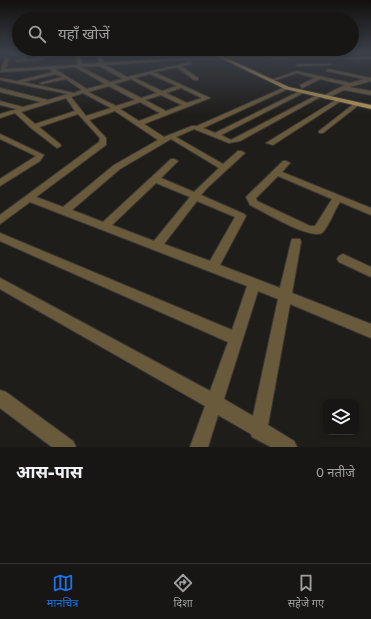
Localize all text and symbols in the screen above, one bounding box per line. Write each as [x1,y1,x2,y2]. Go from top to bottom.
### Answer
search box [12,12,359,56]
icon: search [26,23,48,45]
text: यहाँ खोजें [58,24,110,42]
map controls [323,399,359,435]
button: layers [323,399,359,435]
text: आस-पास [16,461,83,482]
text: 0 नतीजे [316,464,355,480]
tab: मानचित्र [47,572,78,611]
tab: दिशा [172,572,194,611]
tab: सहेजे गए [288,572,324,611]

